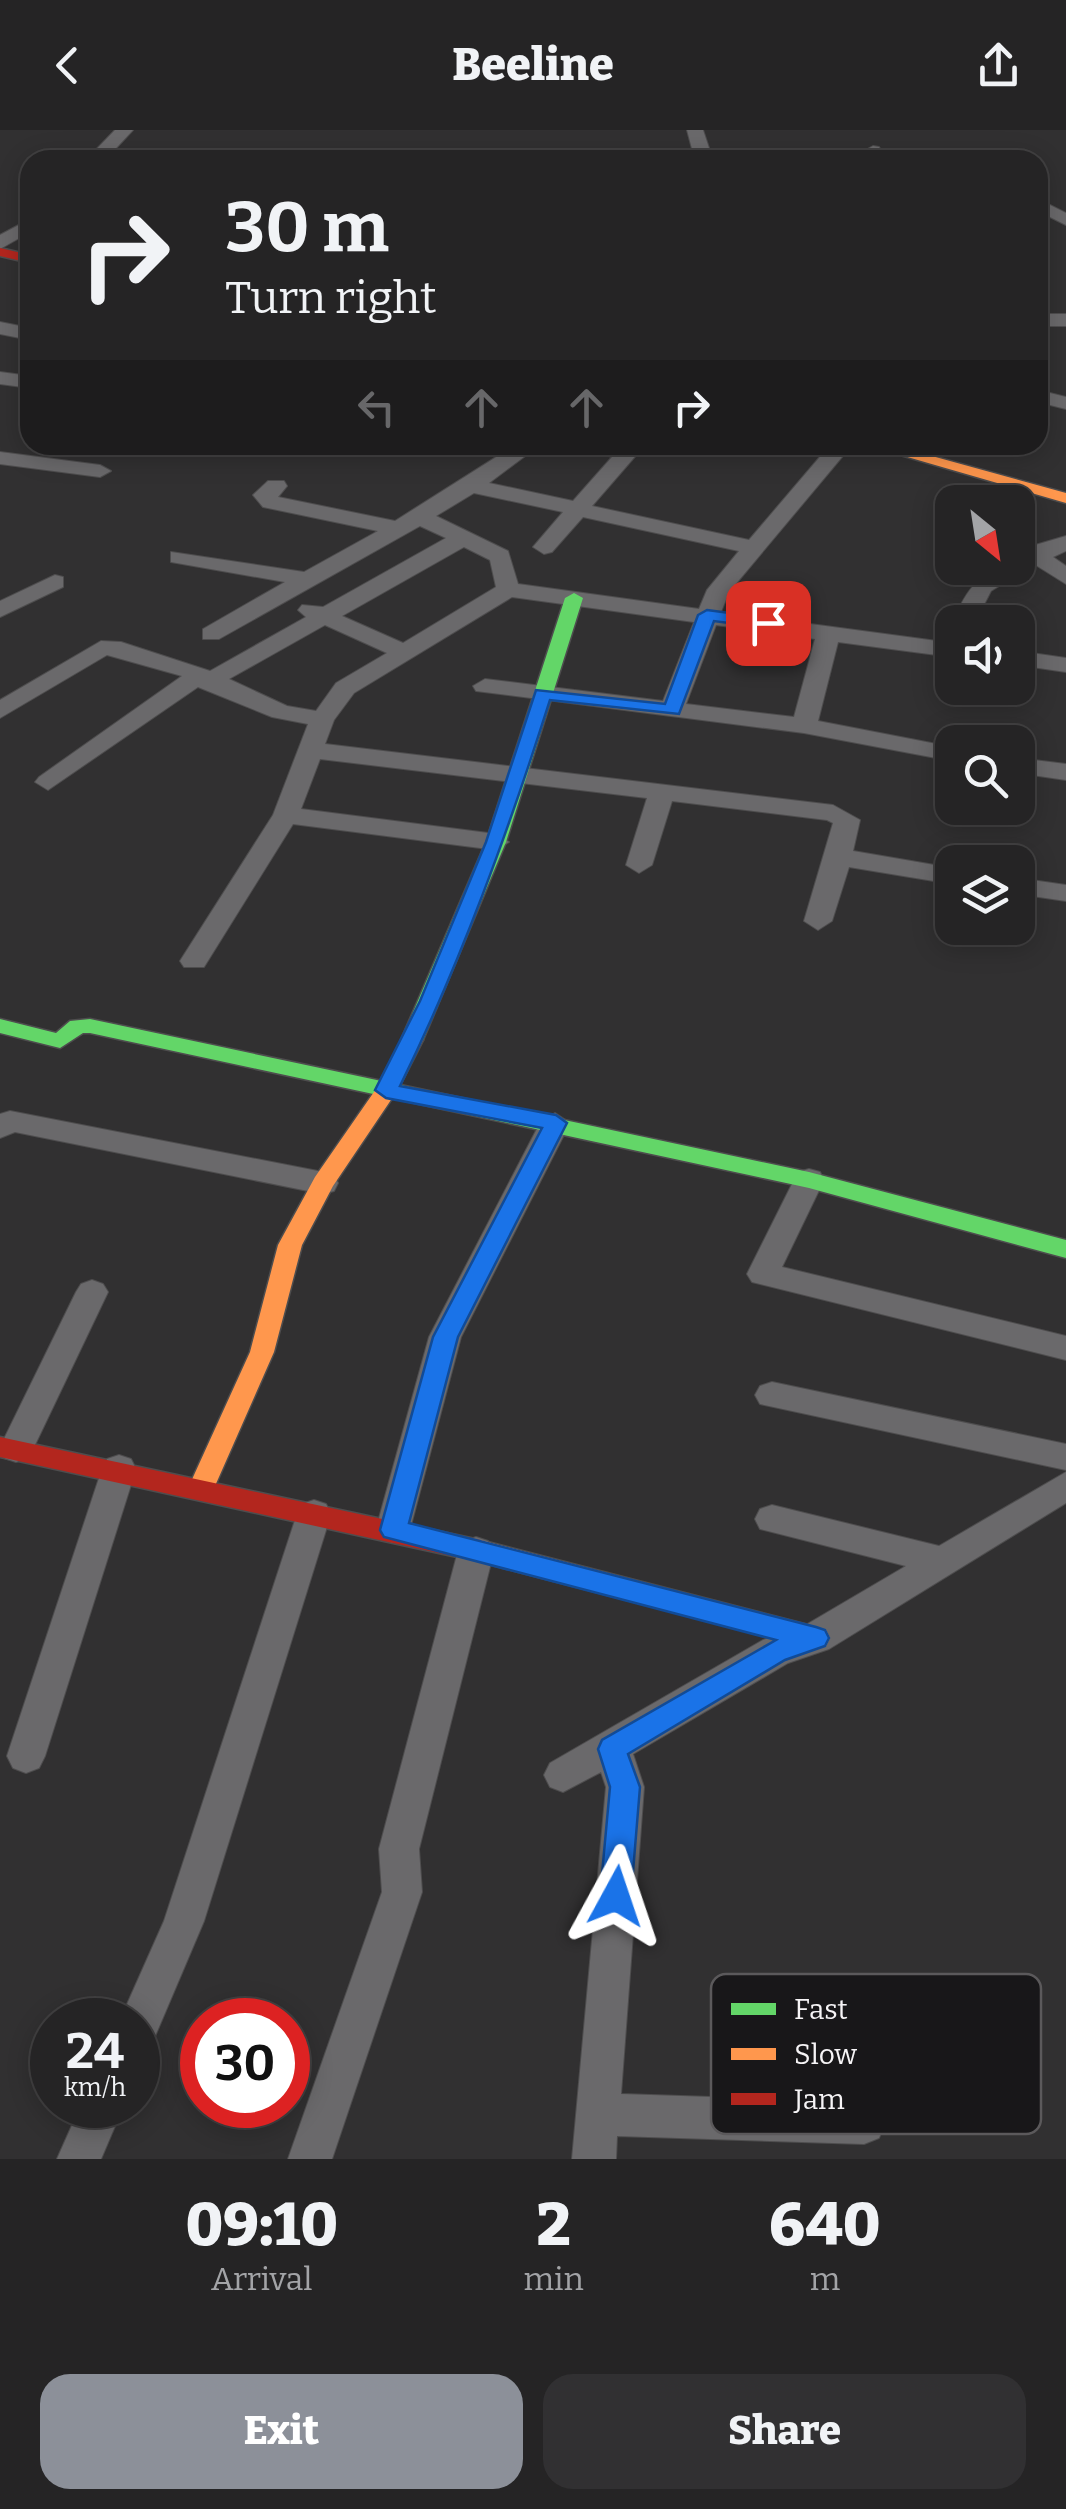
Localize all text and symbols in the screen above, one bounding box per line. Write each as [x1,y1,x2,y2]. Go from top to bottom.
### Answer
icon: back [40,38,95,93]
text: Beeline [452,38,614,92]
icon: share [971,38,1026,93]
text: 30 m [225,186,389,270]
icon: right [60,190,190,320]
text: Turn right [225,271,437,325]
icon: left [349,380,404,435]
icon: ahead [454,380,509,435]
icon: ahead [559,380,614,435]
icon: right [664,380,719,435]
north arrow [935,485,1035,585]
map controls [935,485,1035,945]
pin [726,581,811,666]
icon: arrive [741,596,796,651]
button: sound [935,605,1035,705]
button: search [935,725,1035,825]
button: layers [935,845,1035,945]
position arrow [564,1844,668,1948]
legend [711,1974,1041,2134]
text: Fast [794,1993,848,2026]
speed limit sign: 30 [180,1998,310,2128]
text: 24 [66,2021,124,2081]
text: Slow [794,2038,857,2071]
text: km/h [64,2073,126,2103]
text: Jam [793,2083,845,2116]
text: 09:10 [185,2189,338,2261]
text: 2 [536,2189,571,2261]
text: 640 [769,2189,881,2261]
text: Arrival [211,2260,312,2298]
text: min [523,2260,584,2298]
text: m [810,2260,840,2298]
button: Exit [40,2374,523,2489]
button: Share [543,2374,1026,2489]

